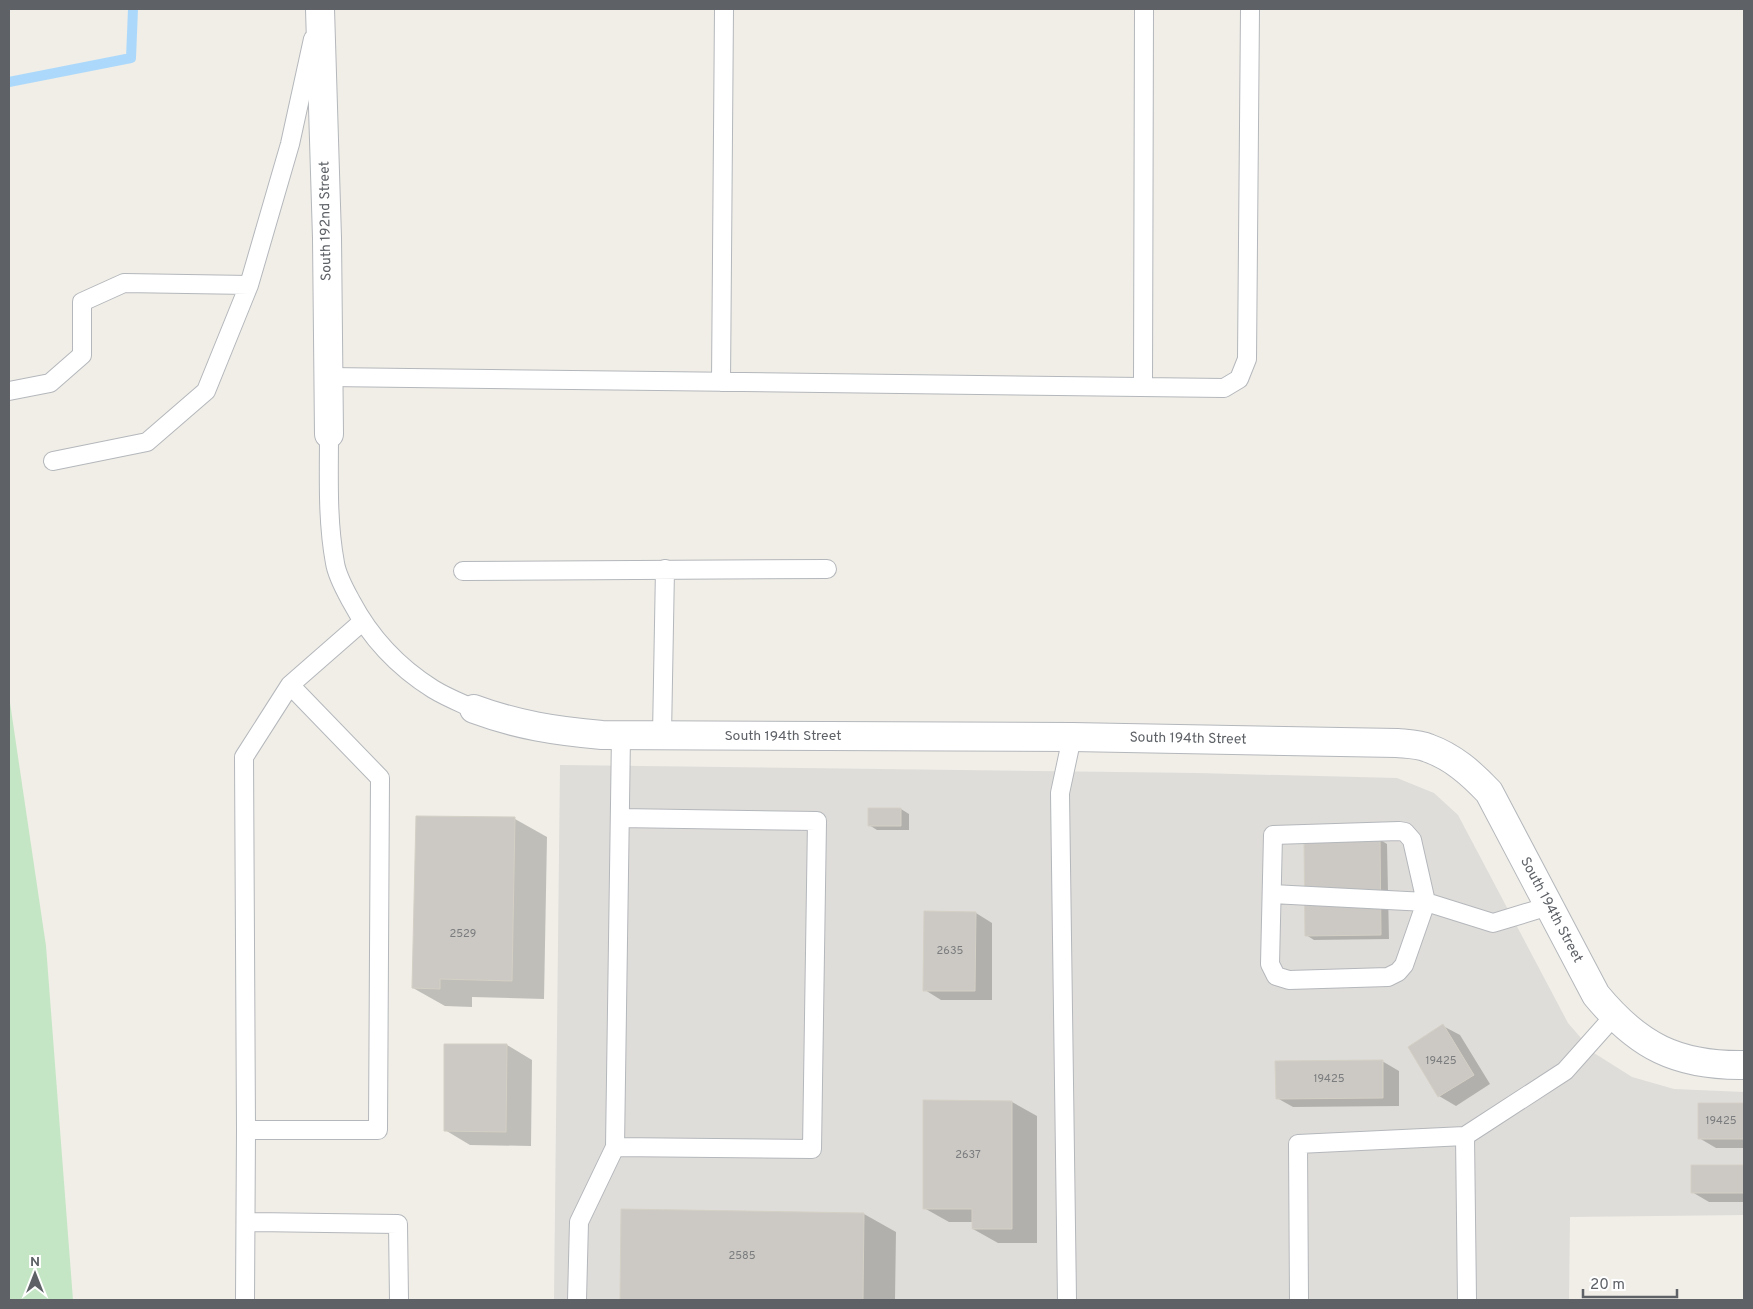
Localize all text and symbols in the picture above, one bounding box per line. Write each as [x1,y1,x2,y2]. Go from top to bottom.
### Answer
street label: South 192nd Street [316,161,336,281]
street label: South 194th Street [724,728,842,745]
street label: South 194th Street [1129,729,1247,749]
street label: South 194th Street [1516,854,1586,966]
house number: 2529 [450,927,476,941]
house number: 2635 [937,944,964,958]
house number: 19425 [1425,1054,1457,1068]
house number: 19425 [1313,1072,1345,1086]
house number: 19425 [1705,1114,1737,1128]
house number: 2637 [955,1148,981,1162]
north arrow [10,1249,60,1299]
house number: 2585 [728,1249,756,1263]
text: N [30,1254,40,1271]
scale bar [1583,1266,1677,1298]
text: 20 m [1590,1276,1625,1295]

